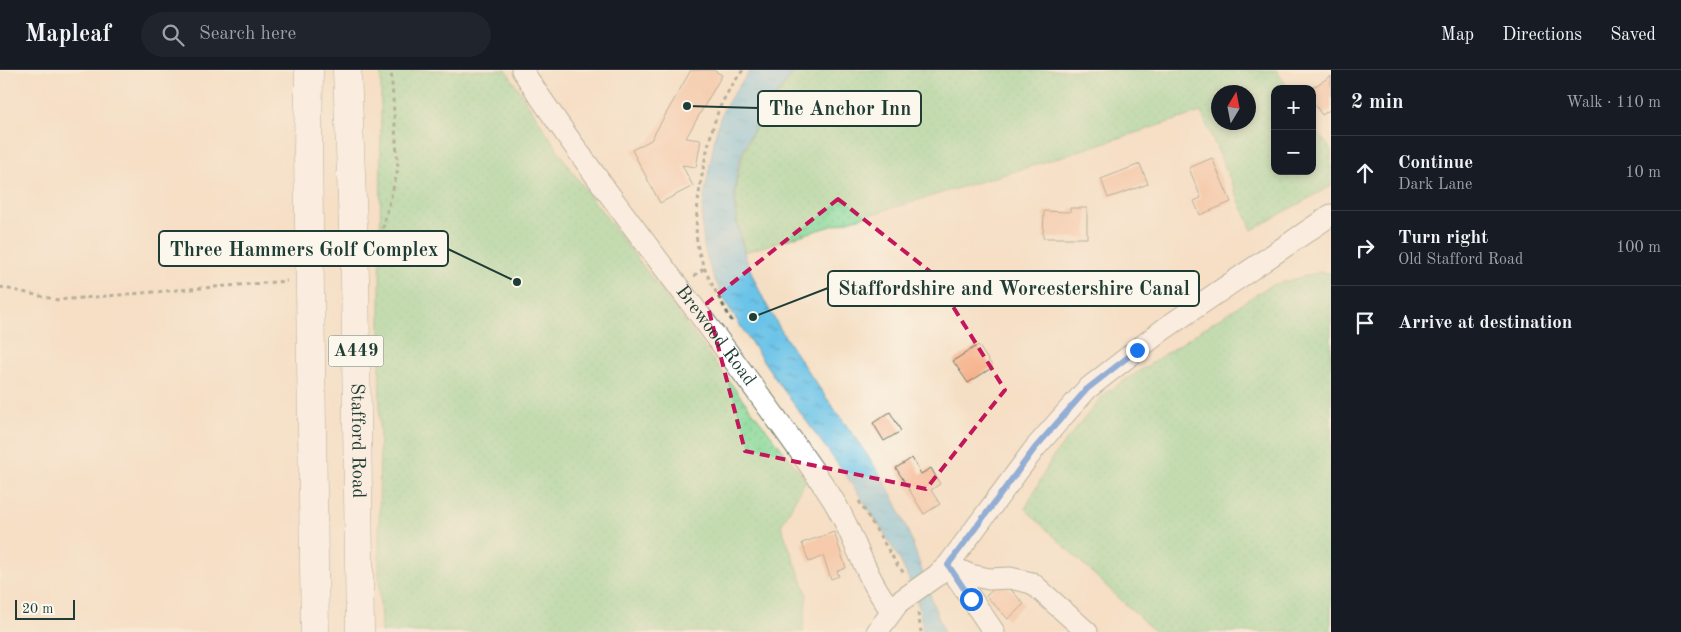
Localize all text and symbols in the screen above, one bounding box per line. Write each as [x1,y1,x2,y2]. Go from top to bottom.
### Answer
search box [141,12,491,57]
icon: search [159,21,187,49]
text: Mapleaf [25,23,111,47]
text: Search here [199,25,296,44]
text: Map [1441,26,1474,44]
text: Directions [1502,26,1582,44]
text: Saved [1610,26,1656,44]
north arrow [1211,85,1256,130]
map controls [1271,85,1316,175]
button: + [1271,85,1316,130]
callout: The Anchor Inn [758,91,921,126]
text: 2 min [1351,92,1404,113]
text: Walk · 110 m [1566,95,1661,111]
text: The Anchor Inn [769,100,911,120]
button: − [1271,130,1316,175]
text: Continue [1398,154,1473,173]
icon: ahead [1351,159,1379,187]
text: 10 m [1625,165,1661,181]
text: Dark Lane [1398,177,1472,193]
text: Turn right [1398,229,1488,248]
callout: Three Hammers Golf Complex [159,231,448,266]
icon: right [1351,234,1379,262]
text: 100 m [1616,240,1661,256]
text: Three Hammers Golf Complex [169,241,439,261]
text: Old Stafford Road [1398,252,1523,268]
callout: Staffordshire and Worcestershire Canal [828,271,1199,306]
text: Staffordshire and Worcestershire Canal [838,280,1190,300]
street label: Brewood Road [672,282,759,390]
icon: arrive [1351,309,1379,337]
text: Arrive at destination [1398,314,1572,333]
road number: A449 [328,336,384,366]
route end [1126,339,1149,362]
street label: Stafford Road [347,383,368,499]
route start [960,588,983,611]
scale bar [15,597,75,620]
text: 20 m [22,602,53,616]

